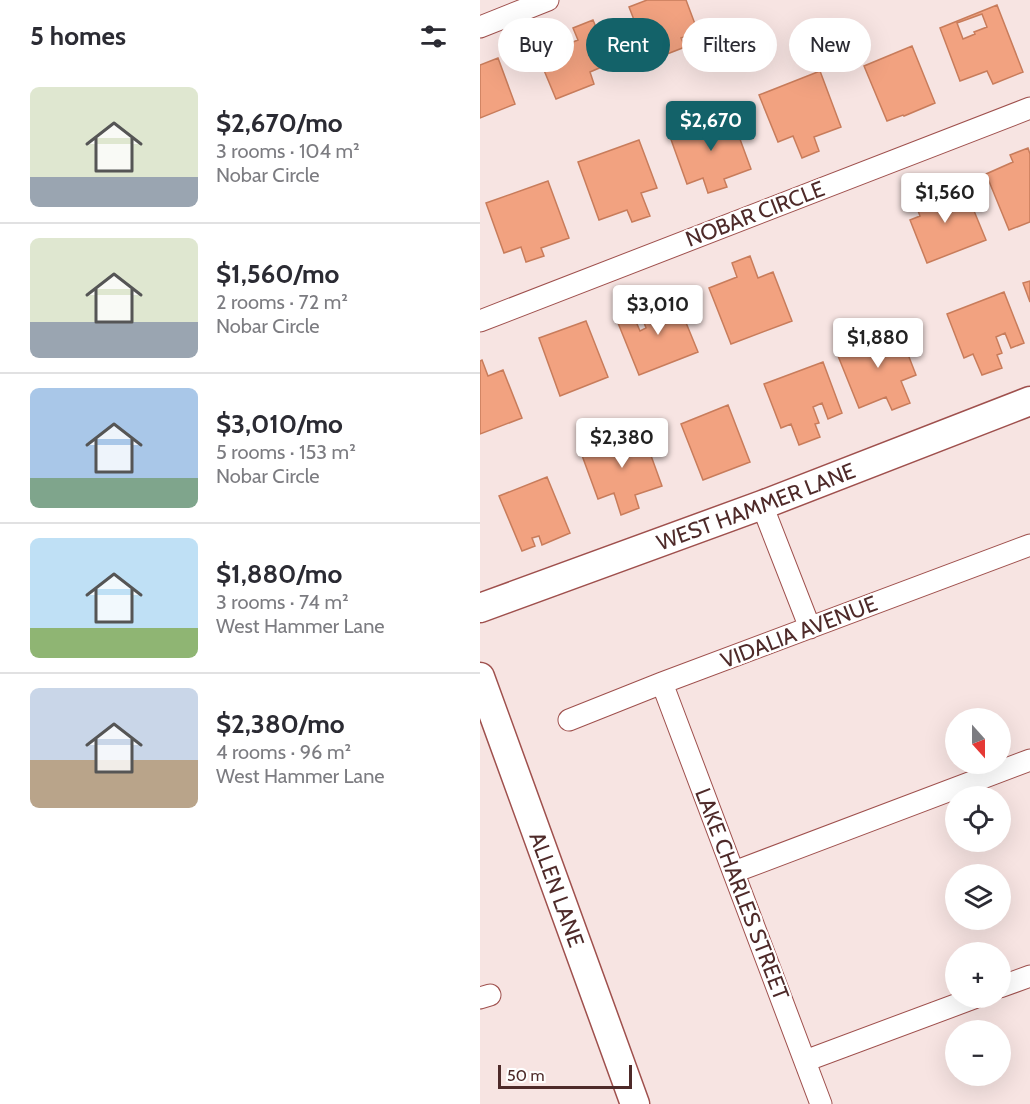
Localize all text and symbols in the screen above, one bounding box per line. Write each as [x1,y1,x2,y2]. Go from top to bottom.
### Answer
chip: Buy [498,18,574,72]
chip: Rent [586,18,670,72]
chip: Filters [682,18,777,72]
chip: New [789,18,871,72]
text: 5 homes [30,20,126,52]
icon: filters [417,20,450,53]
pin: $2,670 [662,101,760,152]
text: $2,670/mo [216,107,343,139]
text: $2,670 [680,108,742,132]
icon: home [78,111,150,183]
text: 3 rooms · 104 m² [216,139,360,163]
text: Nobar Circle [216,163,320,187]
pin: $1,560 [896,173,994,224]
street label: NOBAR CIRCLE [682,175,828,253]
text: $1,560 [915,180,975,204]
text: $1,560/mo [216,258,339,290]
icon: home [78,262,150,334]
pin: $3,010 [609,285,707,336]
text: 2 rooms · 72 m² [216,290,348,314]
text: $3,010 [627,292,689,316]
text: Nobar Circle [216,314,320,338]
pin: $1,880 [829,318,927,369]
text: $1,880 [847,325,909,349]
text: $3,010/mo [216,408,343,440]
icon: home [78,412,150,484]
pin: $2,380 [573,418,671,469]
text: $2,380 [590,425,654,449]
text: 5 rooms · 153 m² [216,440,356,464]
street label: WEST HAMMER LANE [653,457,859,556]
text: Nobar Circle [216,464,320,488]
text: $1,880/mo [216,558,342,590]
icon: home [78,562,150,634]
text: 3 rooms · 74 m² [216,590,349,614]
street label: VIDALIA AVENUE [717,590,881,674]
text: West Hammer Lane [216,614,385,638]
text: $2,380/mo [216,708,345,740]
north arrow [945,708,1011,774]
map controls [945,708,1011,1086]
icon: home [78,712,150,784]
text: 4 rooms · 96 m² [216,740,351,764]
text: West Hammer Lane [216,764,385,788]
street label: LAKE CHARLES STREET [689,784,795,1004]
button: locate [945,786,1011,852]
street label: ALLEN LANE [524,828,590,951]
button: layers [945,864,1011,930]
button: + [945,942,1011,1008]
button: − [945,1020,1011,1086]
scale bar [498,1062,632,1090]
text: 50 m [507,1066,544,1085]

